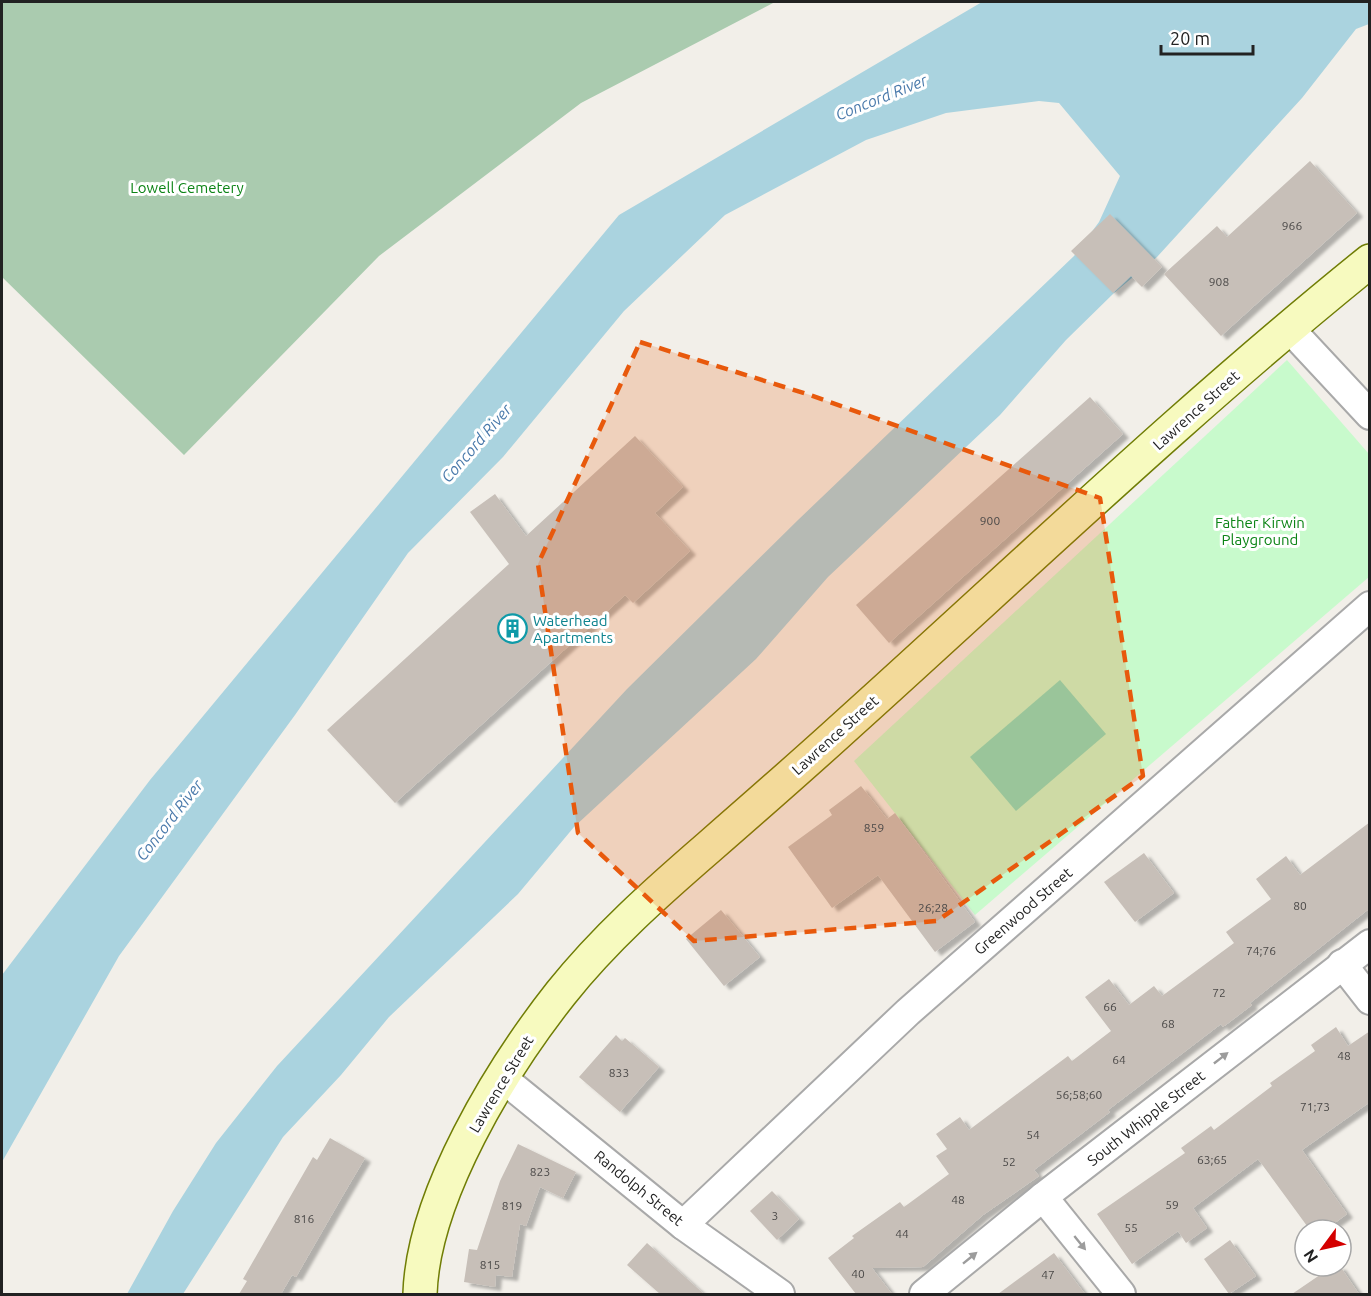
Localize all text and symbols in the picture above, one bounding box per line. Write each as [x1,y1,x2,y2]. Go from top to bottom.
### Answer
scale bar [1161,18,1252,56]
text: 20 m [1170,28,1210,48]
water label: Concord River [833,70,930,124]
park label: Lowell Cemetery [130,179,244,196]
house number: 966 [1282,219,1302,232]
house number: 908 [1209,275,1229,288]
street label: Lawrence Street [1149,367,1243,453]
water label: Concord River [437,400,515,486]
house number: 900 [980,514,1000,527]
park label: Father Kirwin Playground [1215,514,1305,548]
place label: Waterhead Apartments [533,612,613,646]
building icon: Waterhead Apartments [496,613,528,645]
street label: Lawrence Street [788,692,882,778]
water label: Concord River [132,775,207,864]
house number: 859 [864,821,884,834]
street label: Greenwood Street [971,864,1075,958]
house number: 80 [1293,899,1307,912]
house number: 26;28 [918,901,948,914]
house number: 74;76 [1246,944,1276,957]
house number: 72 [1212,986,1226,999]
house number: 66 [1103,1000,1117,1013]
house number: 68 [1161,1017,1175,1030]
street label: Lawrence Street [465,1032,537,1136]
house number: 48 [1337,1049,1351,1062]
house number: 64 [1112,1053,1126,1066]
one-way arrow [1214,1053,1229,1065]
house number: 833 [609,1066,629,1079]
street label: South Whipple Street [1084,1067,1208,1169]
house number: 56;58;60 [1056,1088,1102,1101]
house number: 71;73 [1300,1100,1330,1113]
house number: 54 [1026,1128,1040,1141]
street label: Randolph Street [591,1147,687,1229]
house number: 63;65 [1197,1153,1227,1166]
house number: 52 [1002,1155,1016,1168]
house number: 823 [530,1165,550,1178]
house number: 48 [951,1193,965,1206]
house number: 59 [1165,1198,1179,1211]
house number: 819 [502,1199,522,1212]
house number: 3 [772,1209,778,1222]
house number: 816 [294,1212,314,1225]
north arrow [1293,1218,1353,1278]
house number: 55 [1124,1221,1138,1234]
house number: 44 [895,1227,909,1240]
one-way arrow [1074,1235,1087,1251]
text: N [1300,1246,1321,1266]
one-way arrow [962,1251,978,1264]
house number: 815 [480,1258,500,1271]
house number: 40 [851,1267,865,1280]
house number: 47 [1041,1268,1055,1281]

